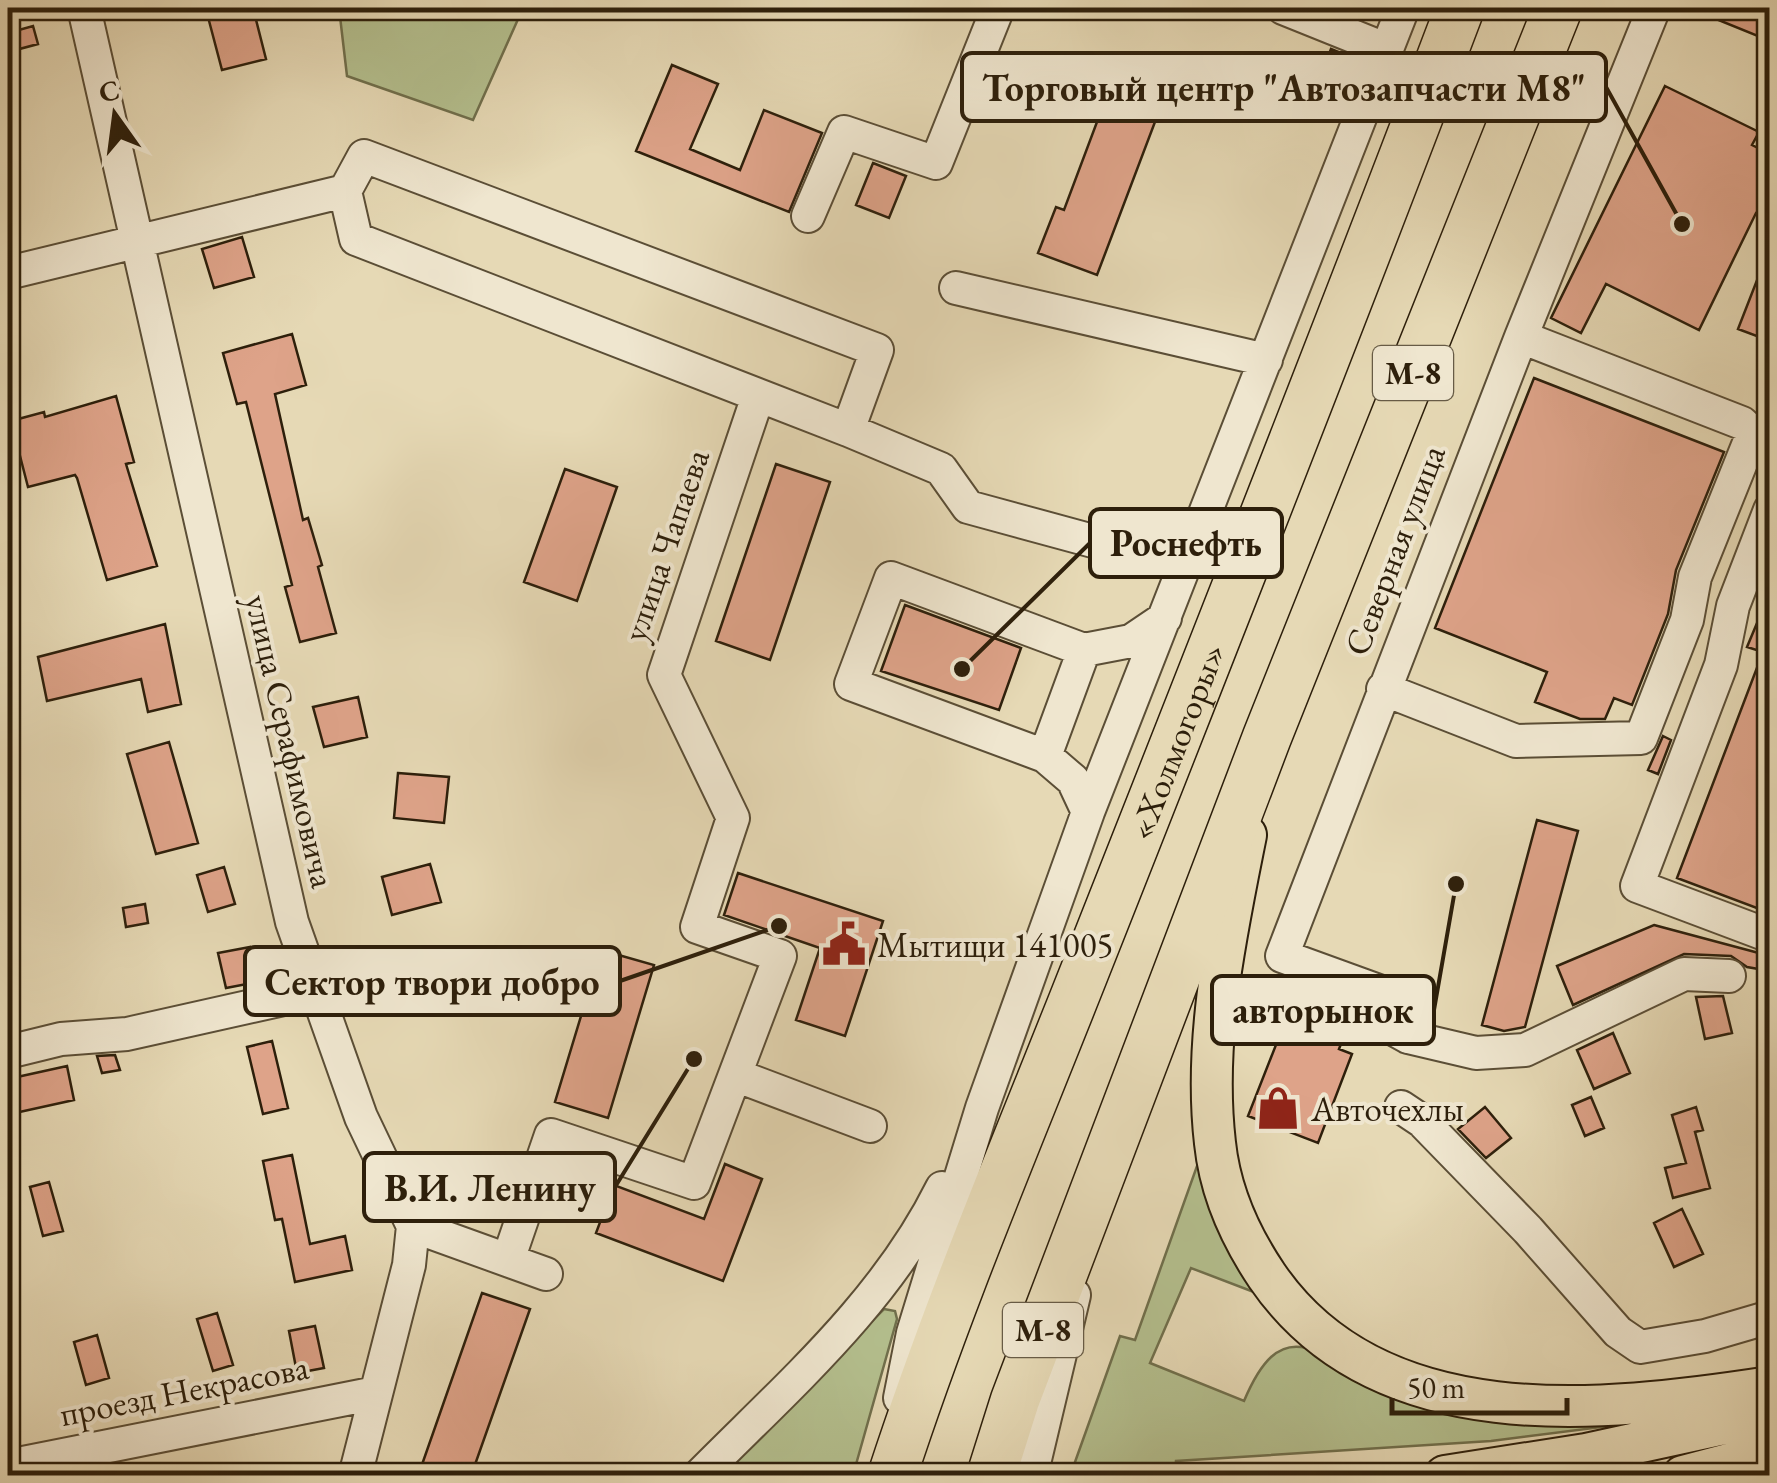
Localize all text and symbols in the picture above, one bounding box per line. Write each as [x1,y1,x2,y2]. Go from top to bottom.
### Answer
callout: Торговый центр "Автозапчасти М8" [962,53,1606,121]
text: Торговый центр "Автозапчасти М8" [982,63,1586,112]
north arrow [65,65,165,165]
text: С [95,71,123,111]
road number: М-8 [1373,346,1453,400]
street label: Северная улица [1333,438,1456,662]
street label: улица Чапаева [611,443,720,647]
callout: Роснефть [1090,509,1282,577]
text: Роснефть [1110,518,1262,567]
street label: улица Серафимовича [234,590,347,892]
street label: «Холмогоры» [1117,636,1235,846]
public building icon: Мытищи 141005 [820,920,868,968]
place label: Мытищи 141005 [877,922,1113,967]
callout: Сектор твори добро [245,947,620,1015]
text: Сектор твори добро [264,957,600,1006]
callout: авторынок [1212,976,1434,1044]
text: авторынок [1232,985,1414,1034]
shop icon: Авточехлы [1254,1084,1302,1132]
place label: Авточехлы [1310,1086,1464,1131]
callout: В.И. Ленину [364,1153,615,1221]
text: В.И. Ленину [384,1163,596,1212]
road number: М-8 [1003,1303,1083,1357]
street label: проезд Некрасова [56,1344,312,1437]
scale bar [1392,1353,1567,1415]
text: 50 m [1407,1368,1465,1407]

